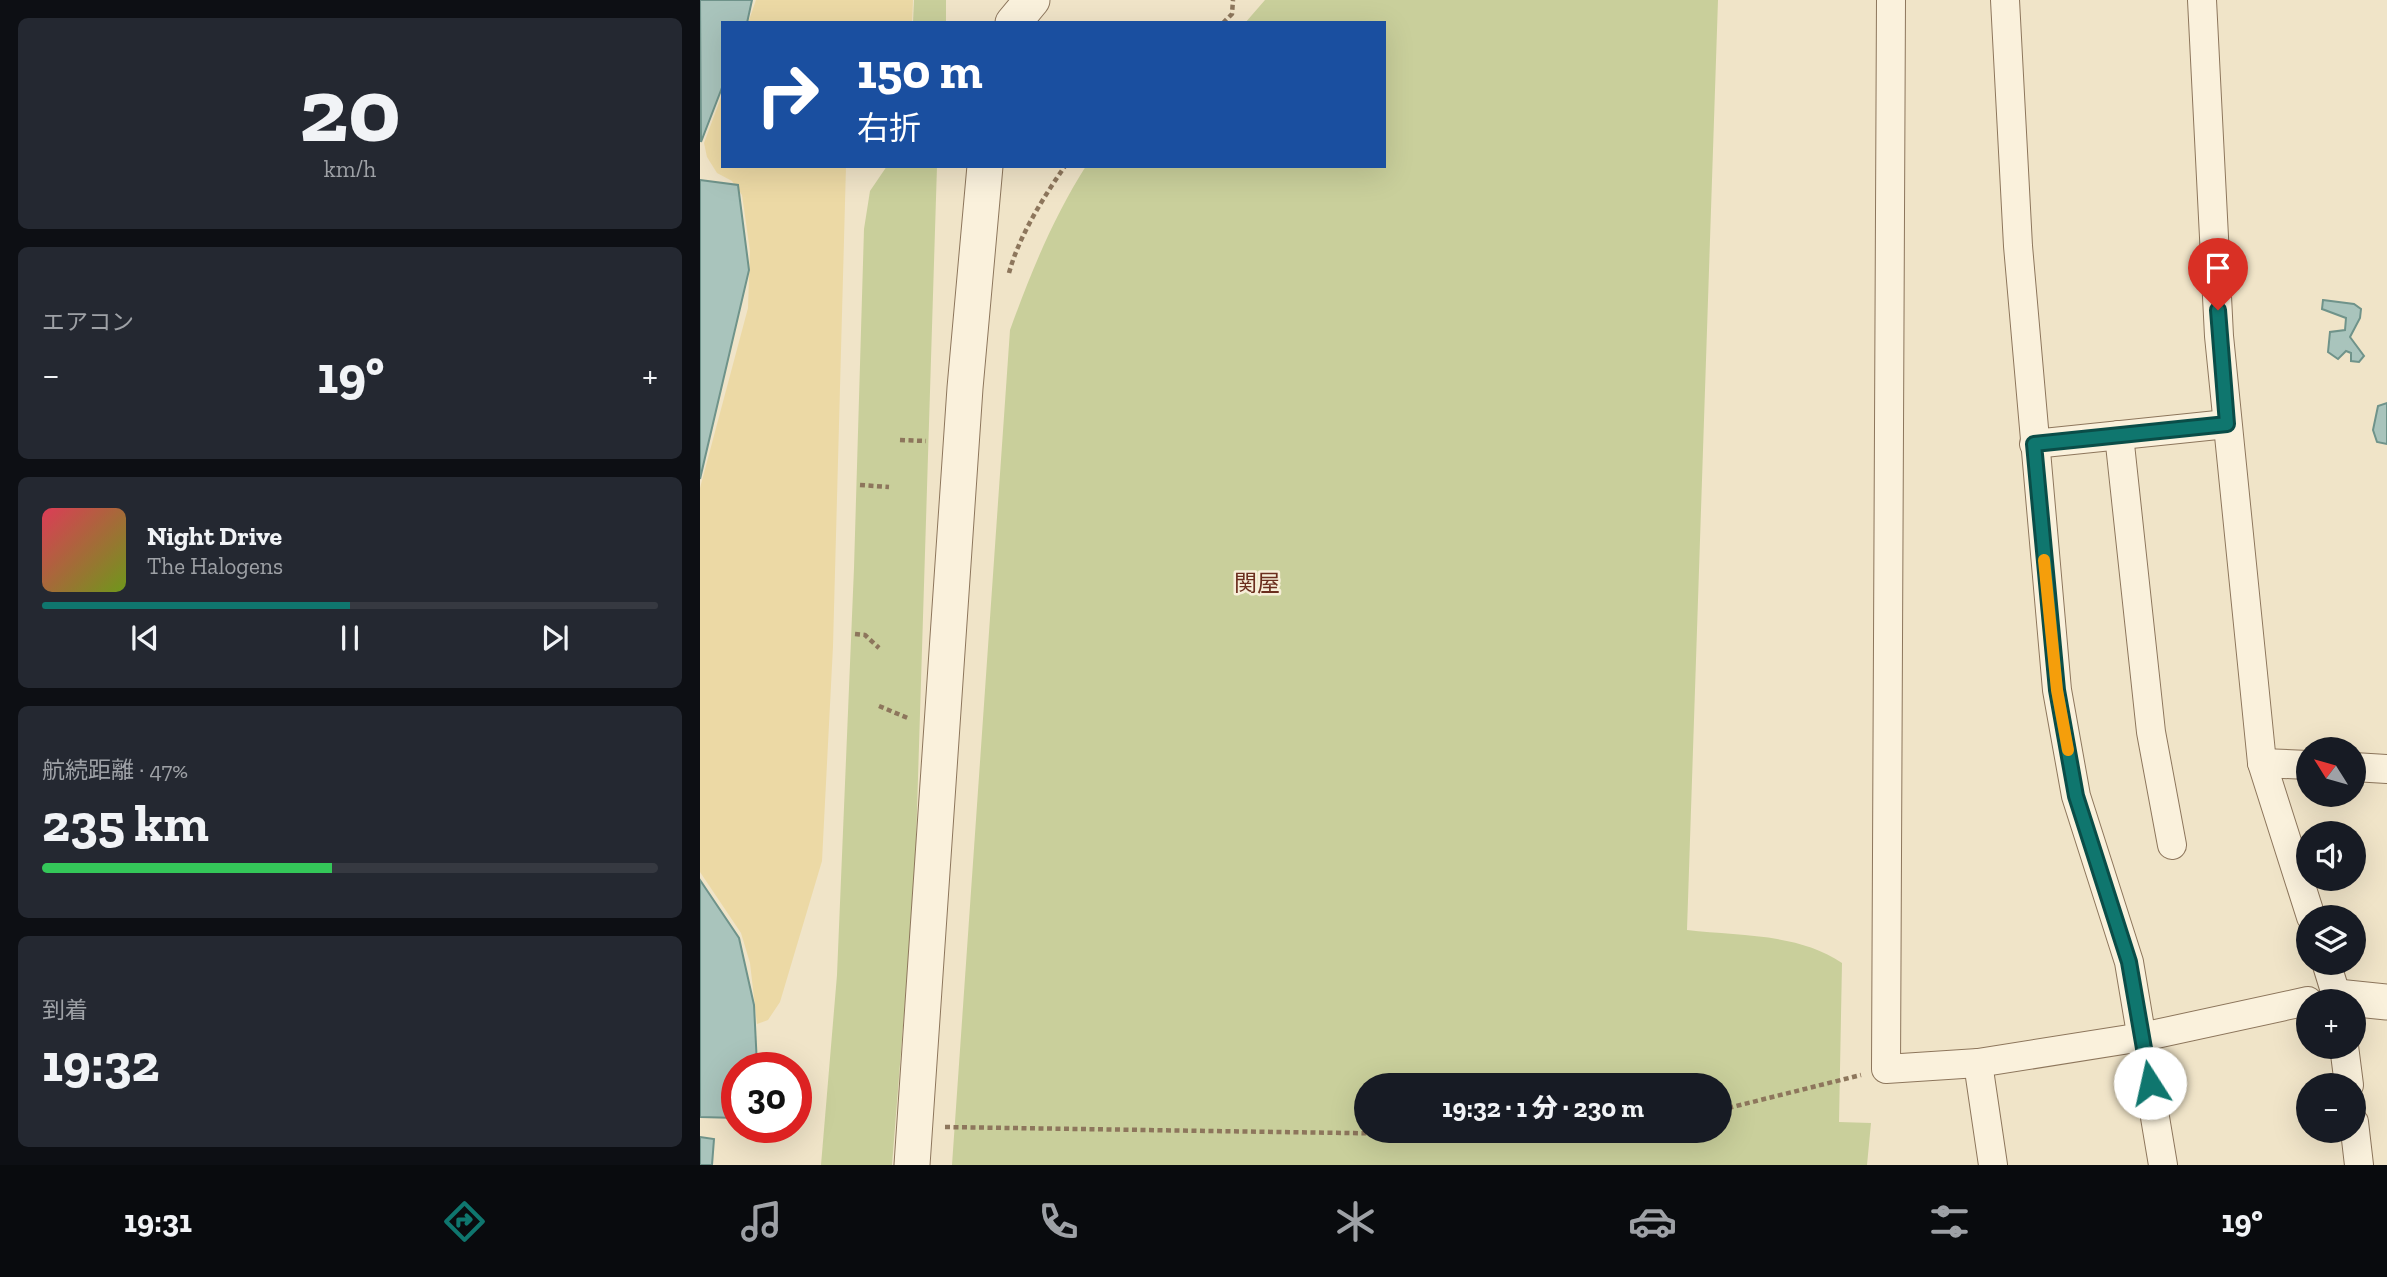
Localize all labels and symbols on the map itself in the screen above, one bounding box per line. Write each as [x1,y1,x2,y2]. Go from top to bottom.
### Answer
pin [2188,238,2248,310]
district label: 関屋 [1234,569,1280,597]
north arrow [2296,737,2366,807]
position arrow [2113,1046,2187,1120]
speed limit sign: 30 [721,1052,812,1143]

